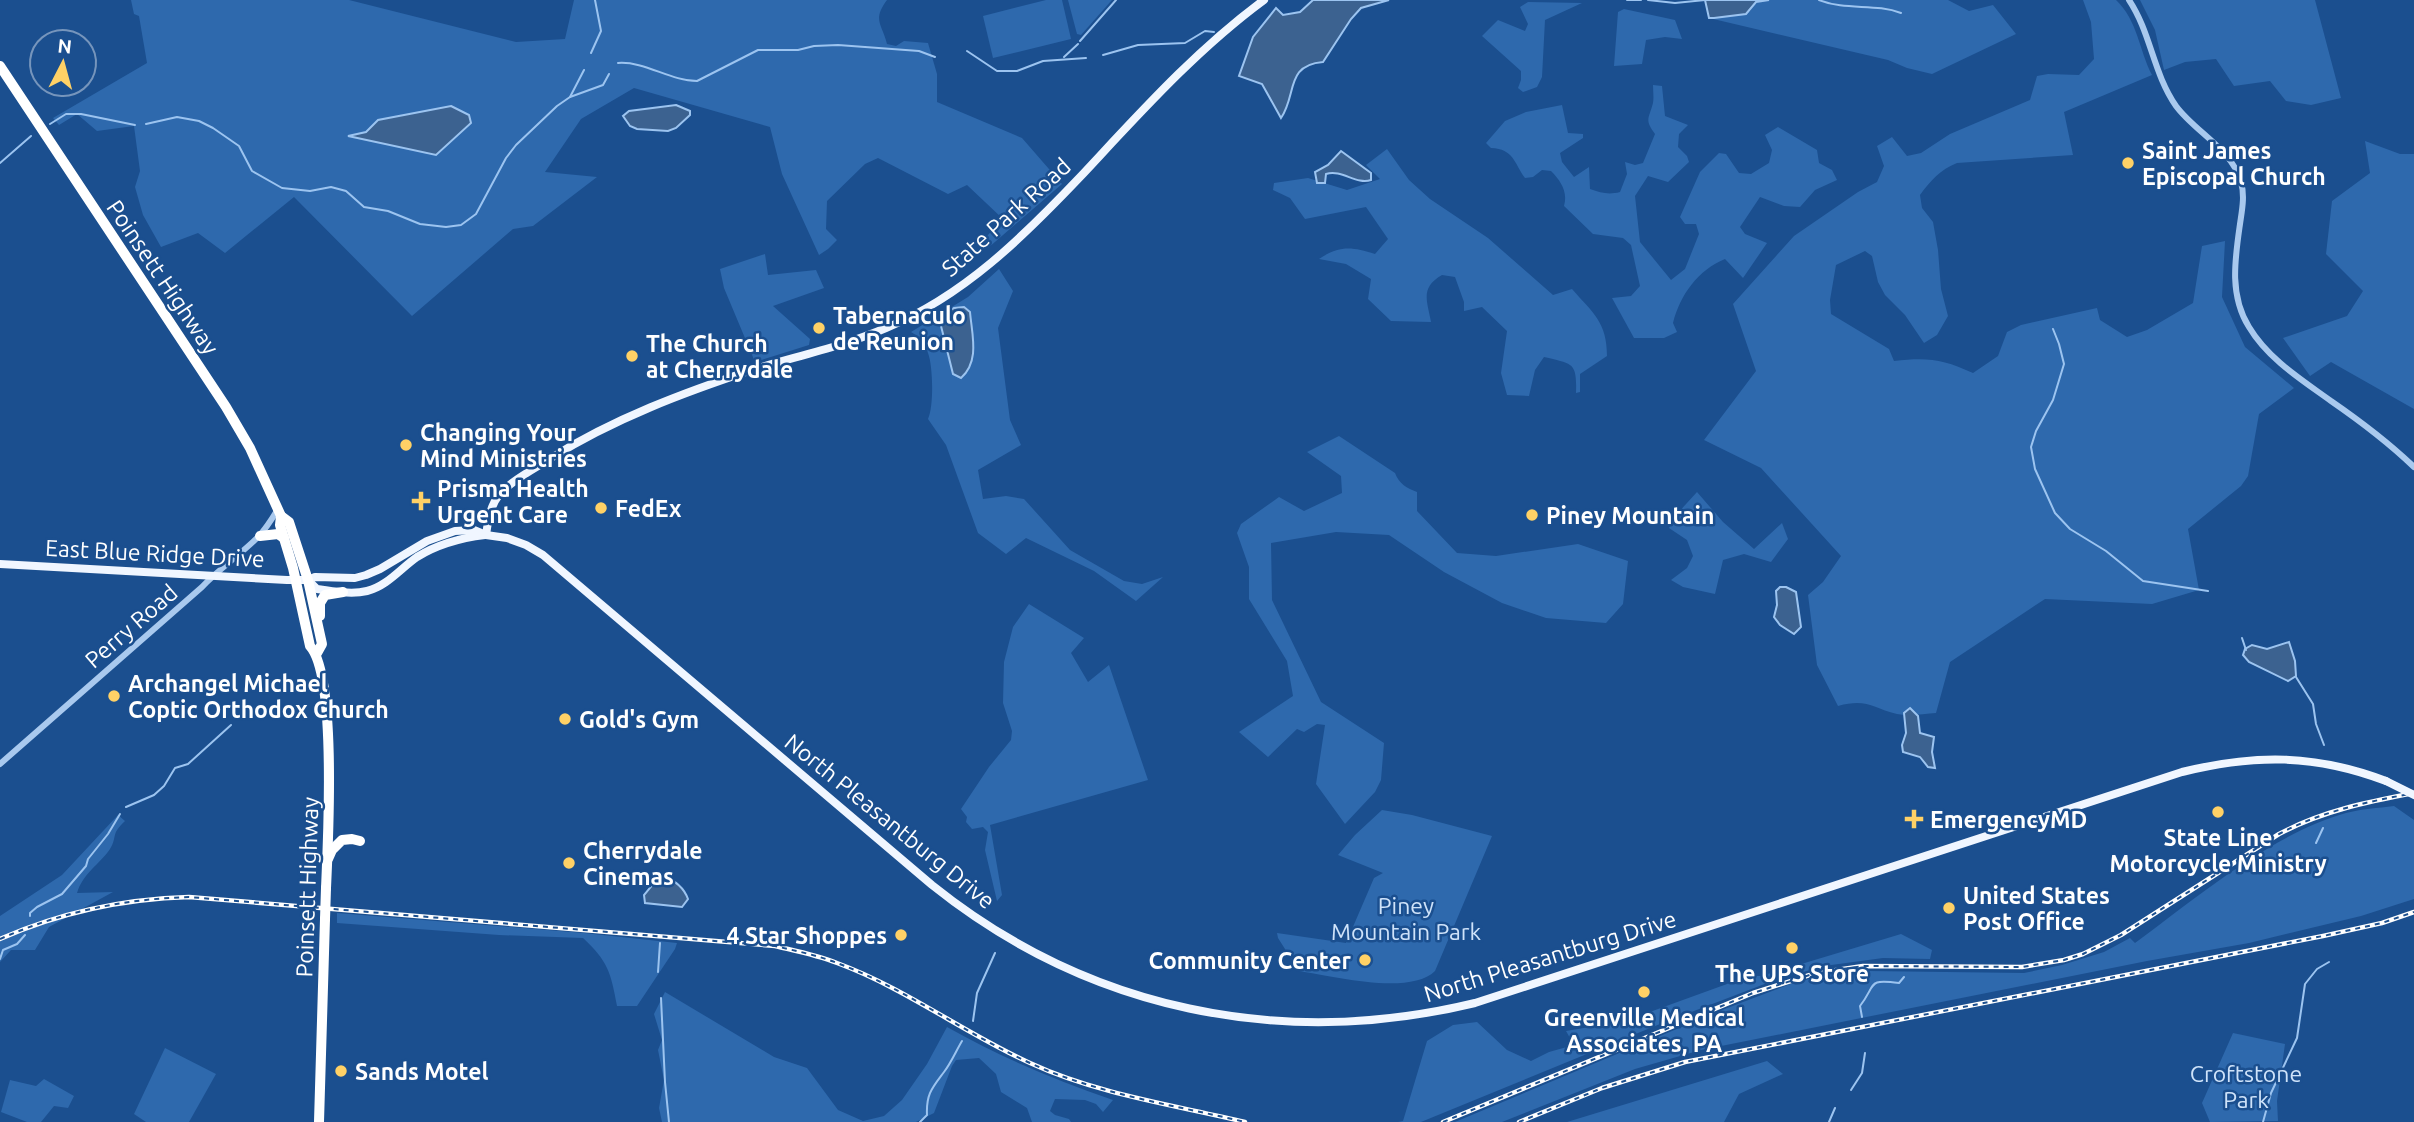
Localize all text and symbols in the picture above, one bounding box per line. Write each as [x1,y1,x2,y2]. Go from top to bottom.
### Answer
north arrow [28,28,98,98]
text: N [57,34,73,58]
place label: Saint James Episcopal Church [2142,138,2326,189]
street label: State Park Road [937,153,1075,281]
marker: Saint James Episcopal Church [2120,155,2136,171]
street label: Poinsett Highway [102,195,224,359]
place label: Tabernaculo de Reunion [833,303,966,354]
marker: Tabernaculo de Reunion [811,320,827,336]
place label: The Church at Cherrydale [646,331,793,382]
marker: The Church at Cherrydale [624,348,640,364]
place label: Changing Your Mind Ministries [420,420,587,471]
marker: Changing Your Mind Ministries [398,437,414,453]
place label: Prisma Health Urgent Care [437,476,589,527]
marker: Prisma Health Urgent Care [411,491,431,511]
place label: FedEx [615,496,682,521]
marker: FedEx [593,500,609,516]
place label: Piney Mountain [1546,503,1714,528]
marker: Piney Mountain [1524,507,1540,523]
street label: East Blue Ridge Drive [45,535,265,571]
street label: Perry Road [80,579,182,673]
place label: Archangel Michael Coptic Orthodox Church [128,671,389,722]
marker: Archangel Michael Coptic Orthodox Church [106,688,122,704]
place label: Gold's Gym [579,707,699,732]
marker: Gold's Gym [557,711,573,727]
street label: North Pleasantburg Drive [780,729,1000,913]
street label: Poinsett Highway [291,796,323,978]
marker: State Line Motorcycle Ministry [2210,804,2226,820]
place label: EmergencyMD [1930,807,2087,832]
marker: EmergencyMD [1904,809,1924,829]
place label: State Line Motorcycle Ministry [2109,825,2327,876]
place label: Cherrydale Cinemas [583,838,702,889]
marker: Cherrydale Cinemas [561,855,577,871]
place label: United States Post Office [1963,883,2110,934]
park label: Piney Mountain Park [1331,893,1481,944]
marker: United States Post Office [1941,900,1957,916]
street label: North Pleasantburg Drive [1421,906,1679,1006]
place label: 4 Star Shoppes [727,923,887,948]
marker: 4 Star Shoppes [893,927,909,943]
marker: The UPS Store [1784,940,1800,956]
place label: Community Center [1149,948,1352,973]
marker: Community Center [1357,952,1373,968]
place label: The UPS Store [1715,961,1869,986]
marker: Greenville Medical Associates, PA [1636,984,1652,1000]
place label: Greenville Medical Associates, PA [1544,1005,1744,1057]
place label: Sands Motel [355,1059,488,1084]
park label: Croftstone Park [2190,1061,2302,1112]
marker: Sands Motel [333,1063,349,1079]

